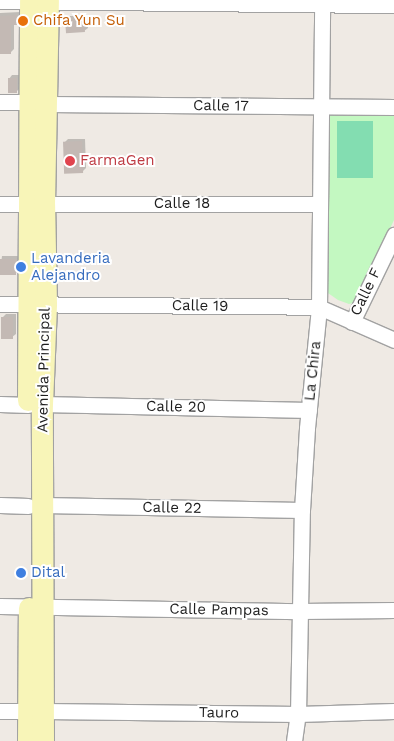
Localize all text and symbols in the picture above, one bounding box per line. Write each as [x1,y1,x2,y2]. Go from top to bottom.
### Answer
place label: Chifa Yun Su [33,12,126,30]
marker: Chifa Yun Su [17,15,29,27]
street label: Calle 17 [193,97,249,115]
place label: FarmaGen [80,152,155,170]
marker: FarmaGen [64,155,76,167]
street label: Calle 18 [154,195,210,213]
place label: Lavanderia Alejandro [31,249,110,284]
marker: Lavanderia Alejandro [15,261,27,273]
street label: Calle F [347,265,385,319]
street label: Calle 19 [171,297,229,315]
street label: Avenida Principal [34,307,54,433]
street label: La Chira [301,340,325,402]
street label: Calle 20 [146,397,206,417]
street label: Calle 22 [142,498,202,518]
place label: Dital [31,564,65,582]
marker: Dital [15,567,27,579]
street label: Calle Pampas [169,600,269,620]
street label: Tauro [199,704,239,722]

